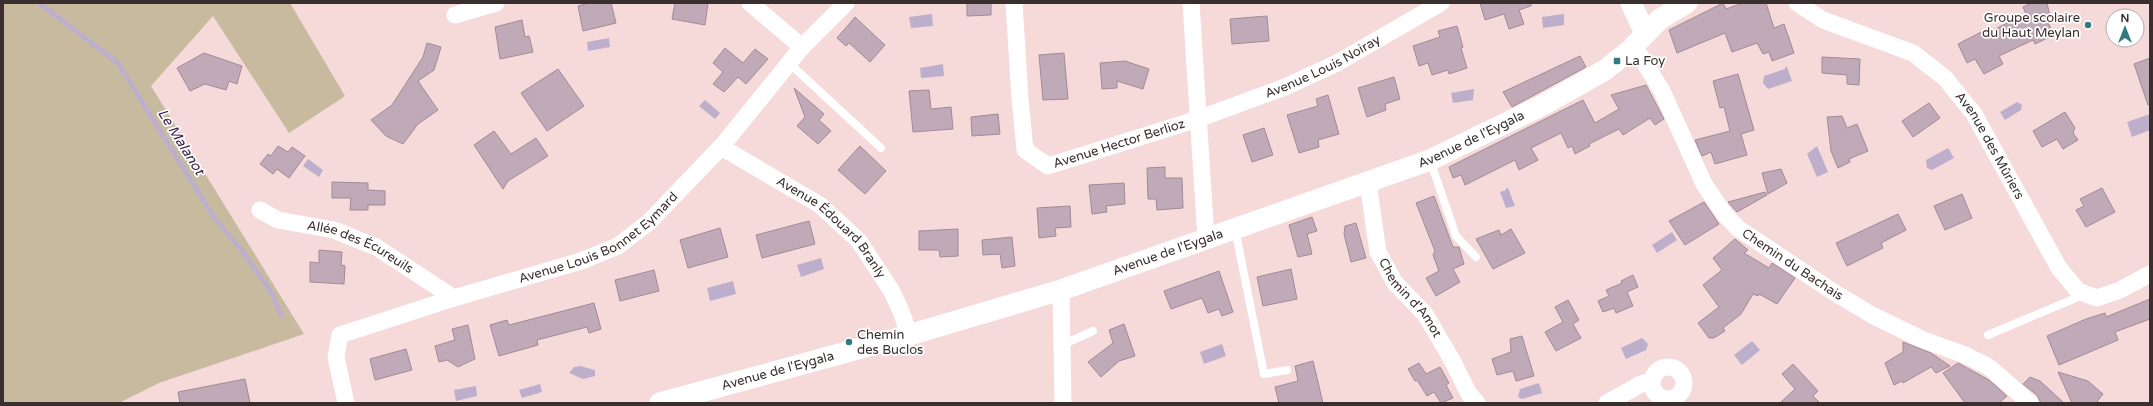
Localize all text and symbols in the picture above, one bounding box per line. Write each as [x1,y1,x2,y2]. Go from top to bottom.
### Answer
north arrow [2105,8,2145,48]
place label: Groupe scolaire du Haut Meylan [1982,10,2080,41]
text: N [2121,12,2129,25]
marker: Groupe scolaire du Haut Meylan [2083,20,2093,30]
street label: Avenue Louis Noiray [1263,32,1383,102]
place label: La Foy [1625,53,1665,69]
marker: La Foy [1612,56,1622,66]
street label: Avenue des Mûriers [1952,89,2028,202]
water label: Le Malanot [154,106,209,180]
street label: Avenue de l'Eygala [1416,107,1527,172]
street label: Avenue Hector Berlioz [1051,116,1187,172]
street label: Avenue Édouard Branly [773,173,889,281]
street label: Avenue Louis Bonnet Eymard [517,189,681,287]
street label: Allée des Écureuils [306,217,416,277]
street label: Avenue de l'Eygala [1111,225,1225,279]
street label: Chemin du Bachais [1739,225,1846,304]
street label: Chemin d'Amot [1375,255,1445,340]
place label: Chemin des Buclos [857,327,923,358]
marker: Chemin des Buclos [844,337,854,347]
street label: Avenue de l'Eygala [720,348,836,394]

